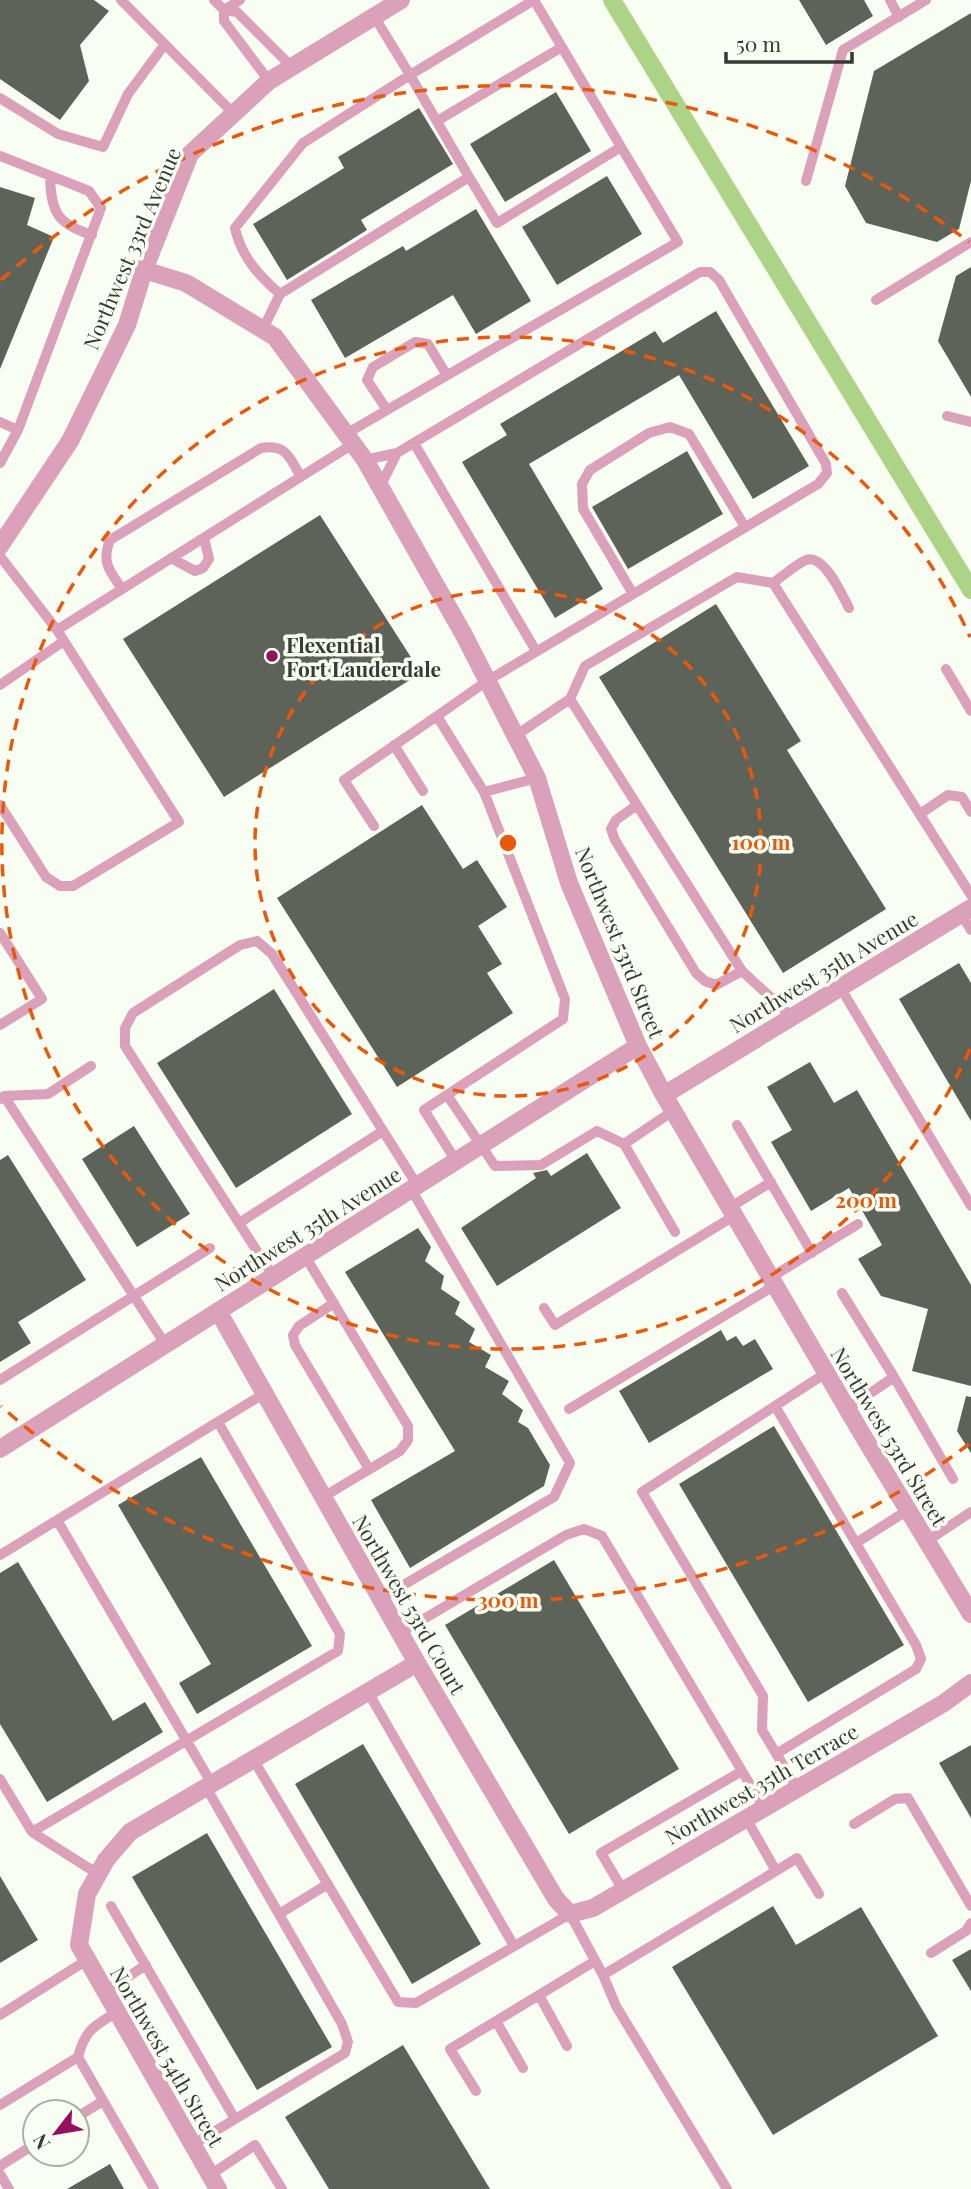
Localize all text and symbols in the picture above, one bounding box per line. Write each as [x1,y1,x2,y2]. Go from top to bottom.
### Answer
scale bar [726,21,852,65]
text: 50 m [736,29,782,57]
street label: Northwest 33rd Avenue [76,143,186,353]
place label: Flexential Fort Lauderdale [286,630,441,682]
marker: Flexential Fort Lauderdale [264,648,280,664]
text: 100 m [731,827,791,855]
centre of rings [496,831,520,855]
street label: Northwest 53rd Street [570,842,672,1042]
street label: Northwest 35th Avenue [724,904,922,1038]
street label: Northwest 35th Avenue [208,1159,406,1297]
text: 200 m [835,1185,897,1213]
street label: Northwest 53rd Street [825,1341,955,1531]
street label: Northwest 53rd Court [347,1509,473,1699]
text: 300 m [477,1585,539,1613]
street label: Northwest 35th Terrace [659,1716,863,1850]
street label: Northwest 54th Street [105,1961,231,2152]
north arrow [21,2098,91,2168]
text: N [26,2129,55,2155]

